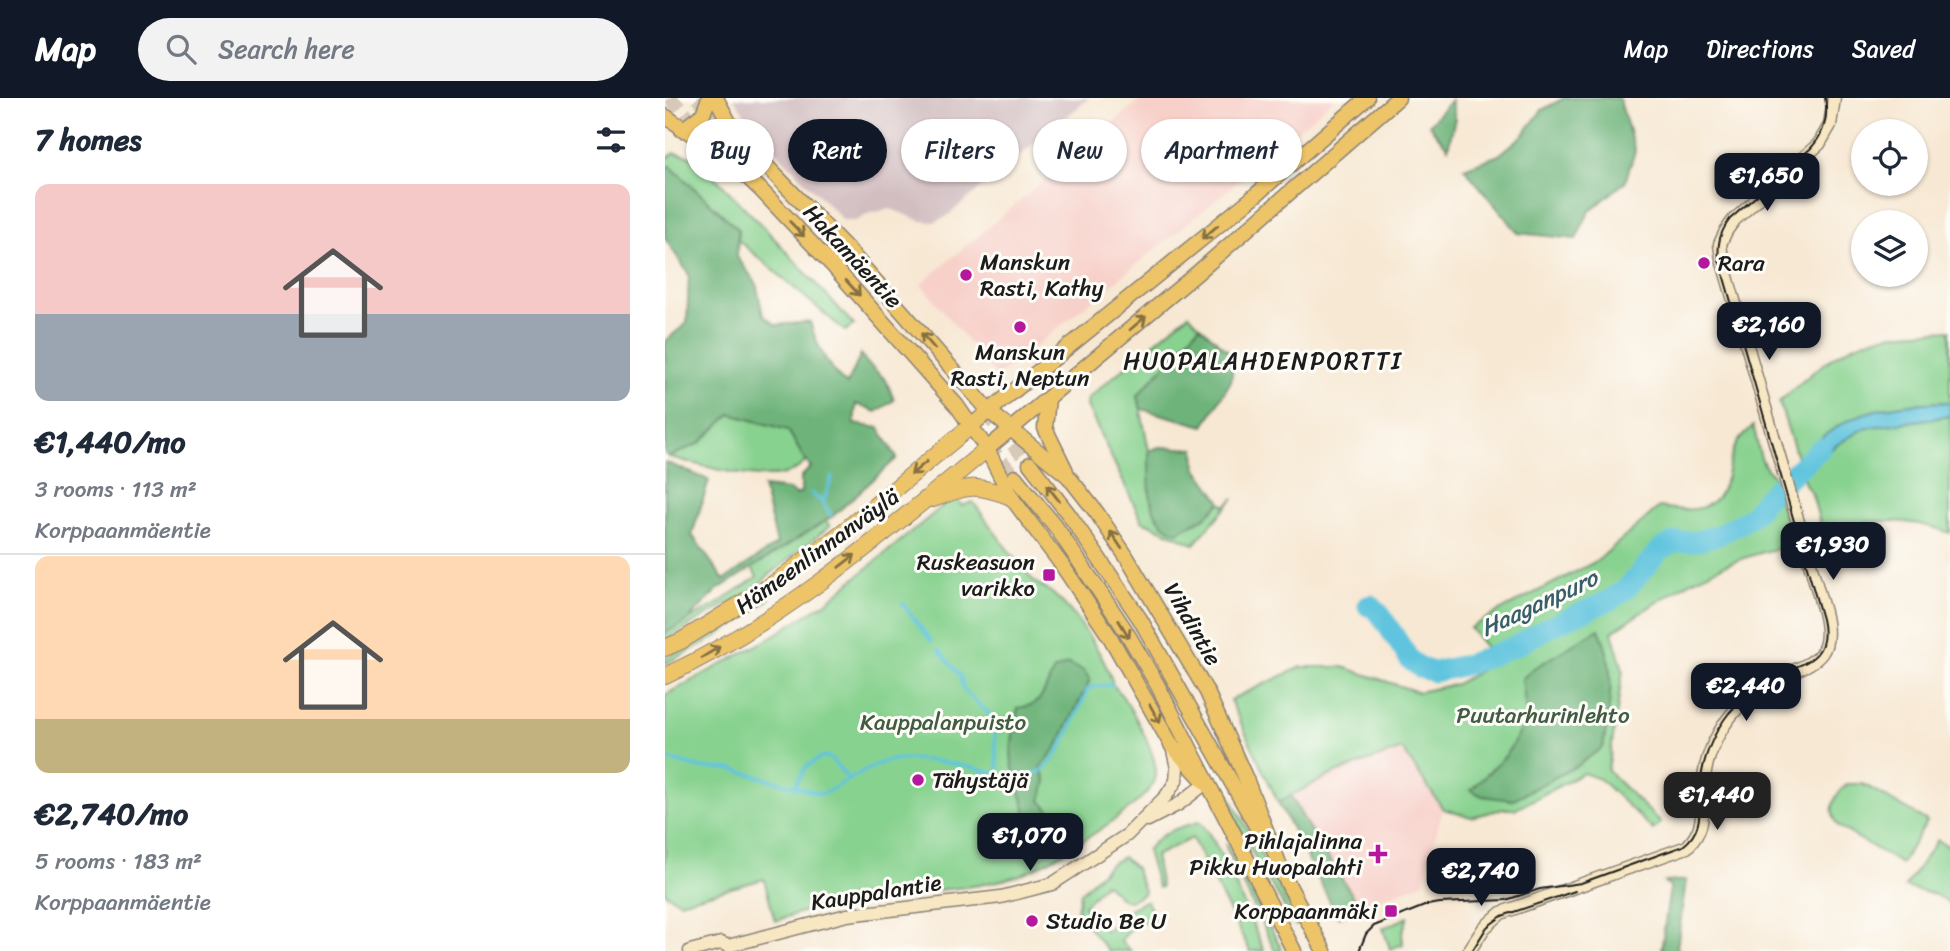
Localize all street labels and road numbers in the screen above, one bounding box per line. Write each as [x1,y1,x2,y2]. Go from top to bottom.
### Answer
street label: Hakamäentie [792,194,913,319]
street label: Hämeenlinnanväylä [726,476,910,625]
street label: Vihdintie [1152,574,1233,674]
street label: Kauppalantie [808,862,944,923]

